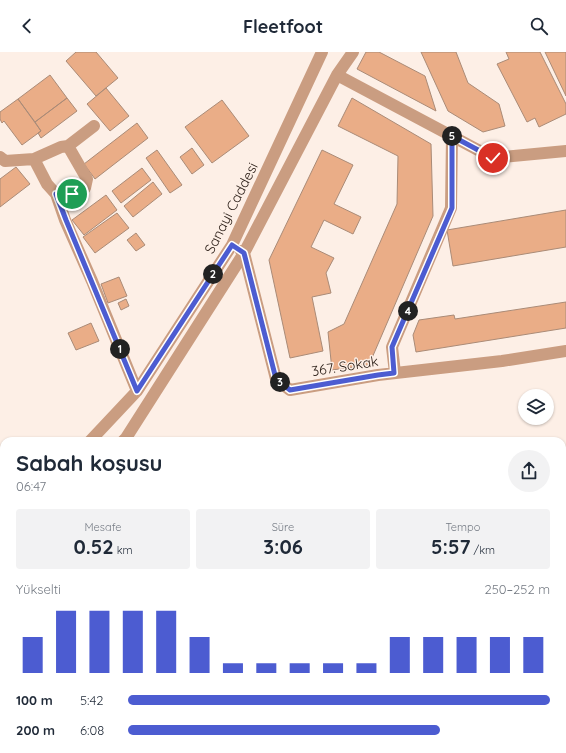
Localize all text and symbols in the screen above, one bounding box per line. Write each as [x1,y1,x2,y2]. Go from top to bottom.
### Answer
icon: back [16,15,38,37]
text: Fleetfoot [243,15,323,38]
icon: search [528,15,550,37]
pin: 5 [442,126,462,146]
text: 5 [449,129,455,143]
pin [476,141,510,175]
icon: check [482,147,504,169]
street label: Sanayi Caddesi [200,159,262,257]
pin [55,177,89,211]
icon: arrive [61,183,83,205]
pin: 2 [203,264,223,284]
text: 2 [210,267,216,281]
pin: 4 [398,301,418,321]
text: 4 [405,304,411,318]
pin: 1 [110,339,130,359]
text: 1 [118,342,122,356]
street label: 367. Sokak [310,352,380,380]
pin: 3 [270,372,290,392]
text: 3 [277,375,283,389]
map controls [518,389,554,425]
button: layers [518,389,554,425]
text: Sabah koşusu [16,449,162,477]
button: share [508,450,550,492]
text: 06:47 [16,478,46,494]
text: Mesafe [85,520,122,534]
text: Süre [272,520,294,534]
text: Tempo [446,520,480,534]
text: 0.52 [73,534,114,559]
text: 3:06 [263,534,303,559]
text: 5:57 [431,534,470,559]
text: km [114,543,133,557]
text: /km [470,543,495,557]
text: Yükselti [16,581,61,597]
text: 250–252 m [484,581,550,597]
text: 100 m [16,692,53,708]
text: 5:42 [80,692,104,708]
text: 200 m [16,722,55,738]
text: 6:08 [80,722,104,738]

